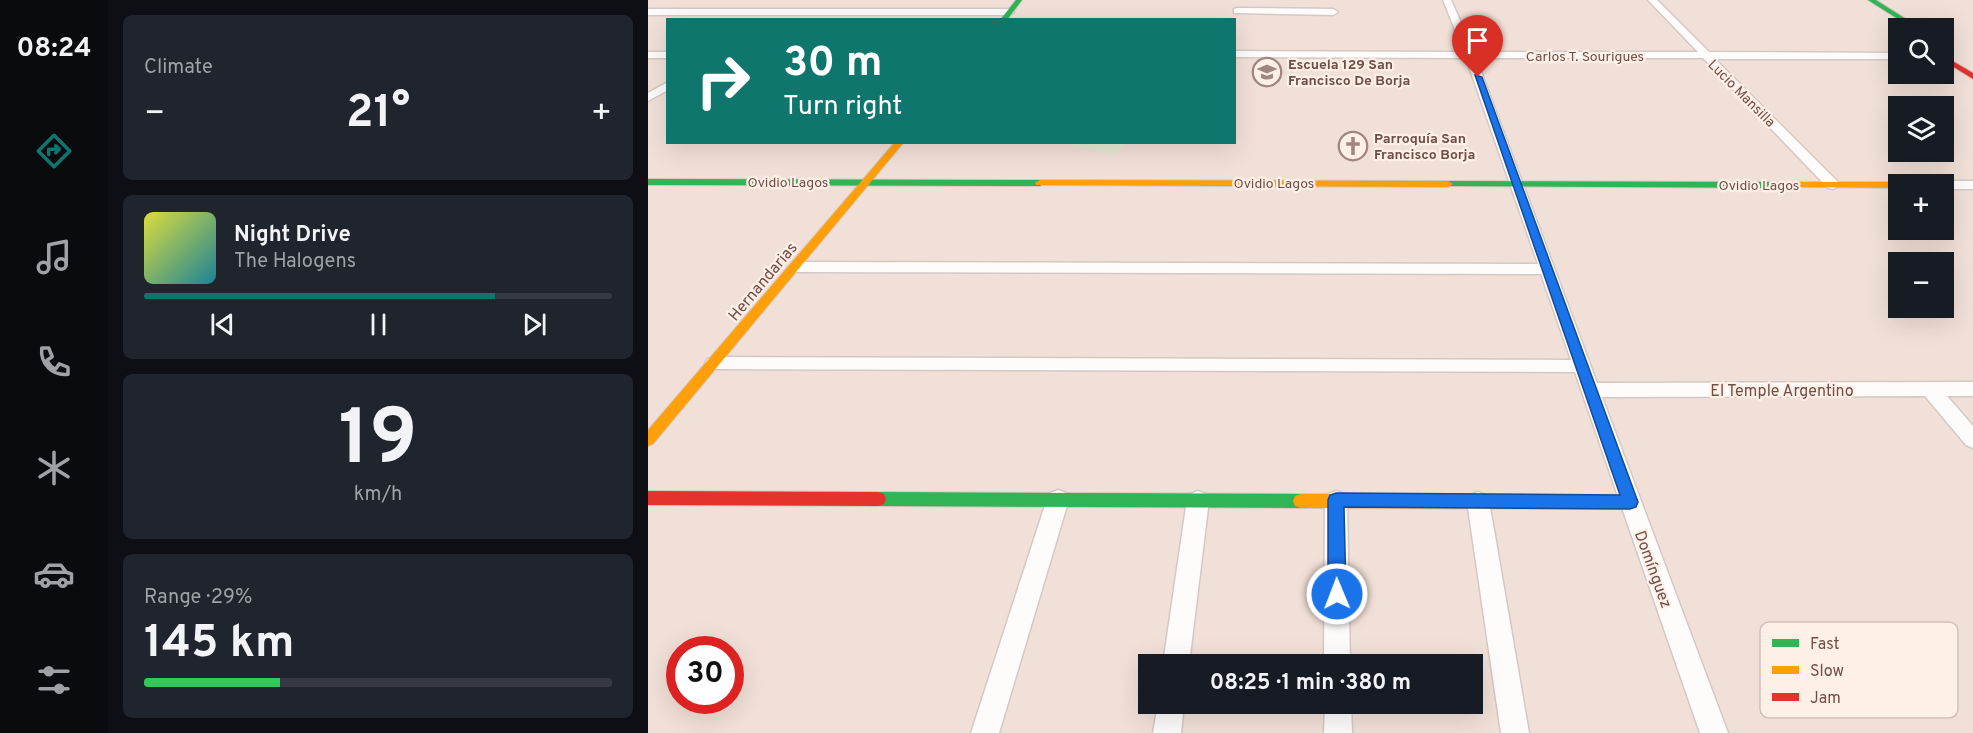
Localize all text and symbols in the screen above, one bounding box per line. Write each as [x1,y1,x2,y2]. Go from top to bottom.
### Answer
pin [1452,15,1503,77]
map controls [1888,18,1954,318]
button: search [1888,18,1954,84]
icon: arrive [1461,24,1494,57]
text: 08:24 [16,32,92,66]
text: 30 m [783,38,882,91]
icon: right [684,42,762,120]
street label: Carlos T. Sourigues [1526,49,1644,66]
text: Climate [144,55,213,81]
school or university icon: Escuela 129 San Francisco De Borja [1251,56,1283,88]
place label: Escuela 129 San Francisco De Borja [1288,57,1410,90]
street label: Lucio Mansilla [1704,57,1778,131]
text: 21° [346,86,410,143]
text: Turn right [783,90,902,124]
text: − [144,94,165,136]
text: + [591,94,612,136]
button: layers [1888,96,1954,162]
icon: directions [33,130,75,172]
church icon: Parroquía San Francisco Borja [1337,130,1369,162]
place label: Parroquía San Francisco Borja [1374,131,1475,164]
button: + [1888,174,1954,240]
street label: Ovidio Lagos [748,175,828,192]
street label: Ovidio Lagos [1234,176,1314,193]
street label: Ovidio Lagos [1719,178,1799,195]
text: Night Drive [234,222,351,249]
icon: music [33,236,75,278]
street label: Hernandarias [725,239,802,326]
text: The Halogens [234,249,356,275]
button: − [1888,252,1954,318]
icon: previous [206,308,239,341]
icon: pause [362,308,395,341]
icon: next [518,308,551,341]
icon: phone [33,341,75,383]
street label: El Temple Argentino [1710,382,1854,402]
text: 19 [338,393,418,492]
icon: climate [33,447,75,489]
text: km/h [354,482,402,508]
street label: Domínguez [1629,528,1675,611]
icon: car [33,553,75,595]
position arrow [1305,562,1369,626]
text: Range · 29% [144,585,252,611]
text: 145 km [144,616,294,673]
legend [1760,622,1958,718]
text: Fast [1810,635,1840,655]
speed limit sign: 30 [666,636,744,714]
icon: filters [33,659,75,701]
text: Slow [1810,662,1844,682]
text: 08:25 · 1 min · 380 m [1210,670,1411,697]
text: Jam [1810,689,1841,709]

